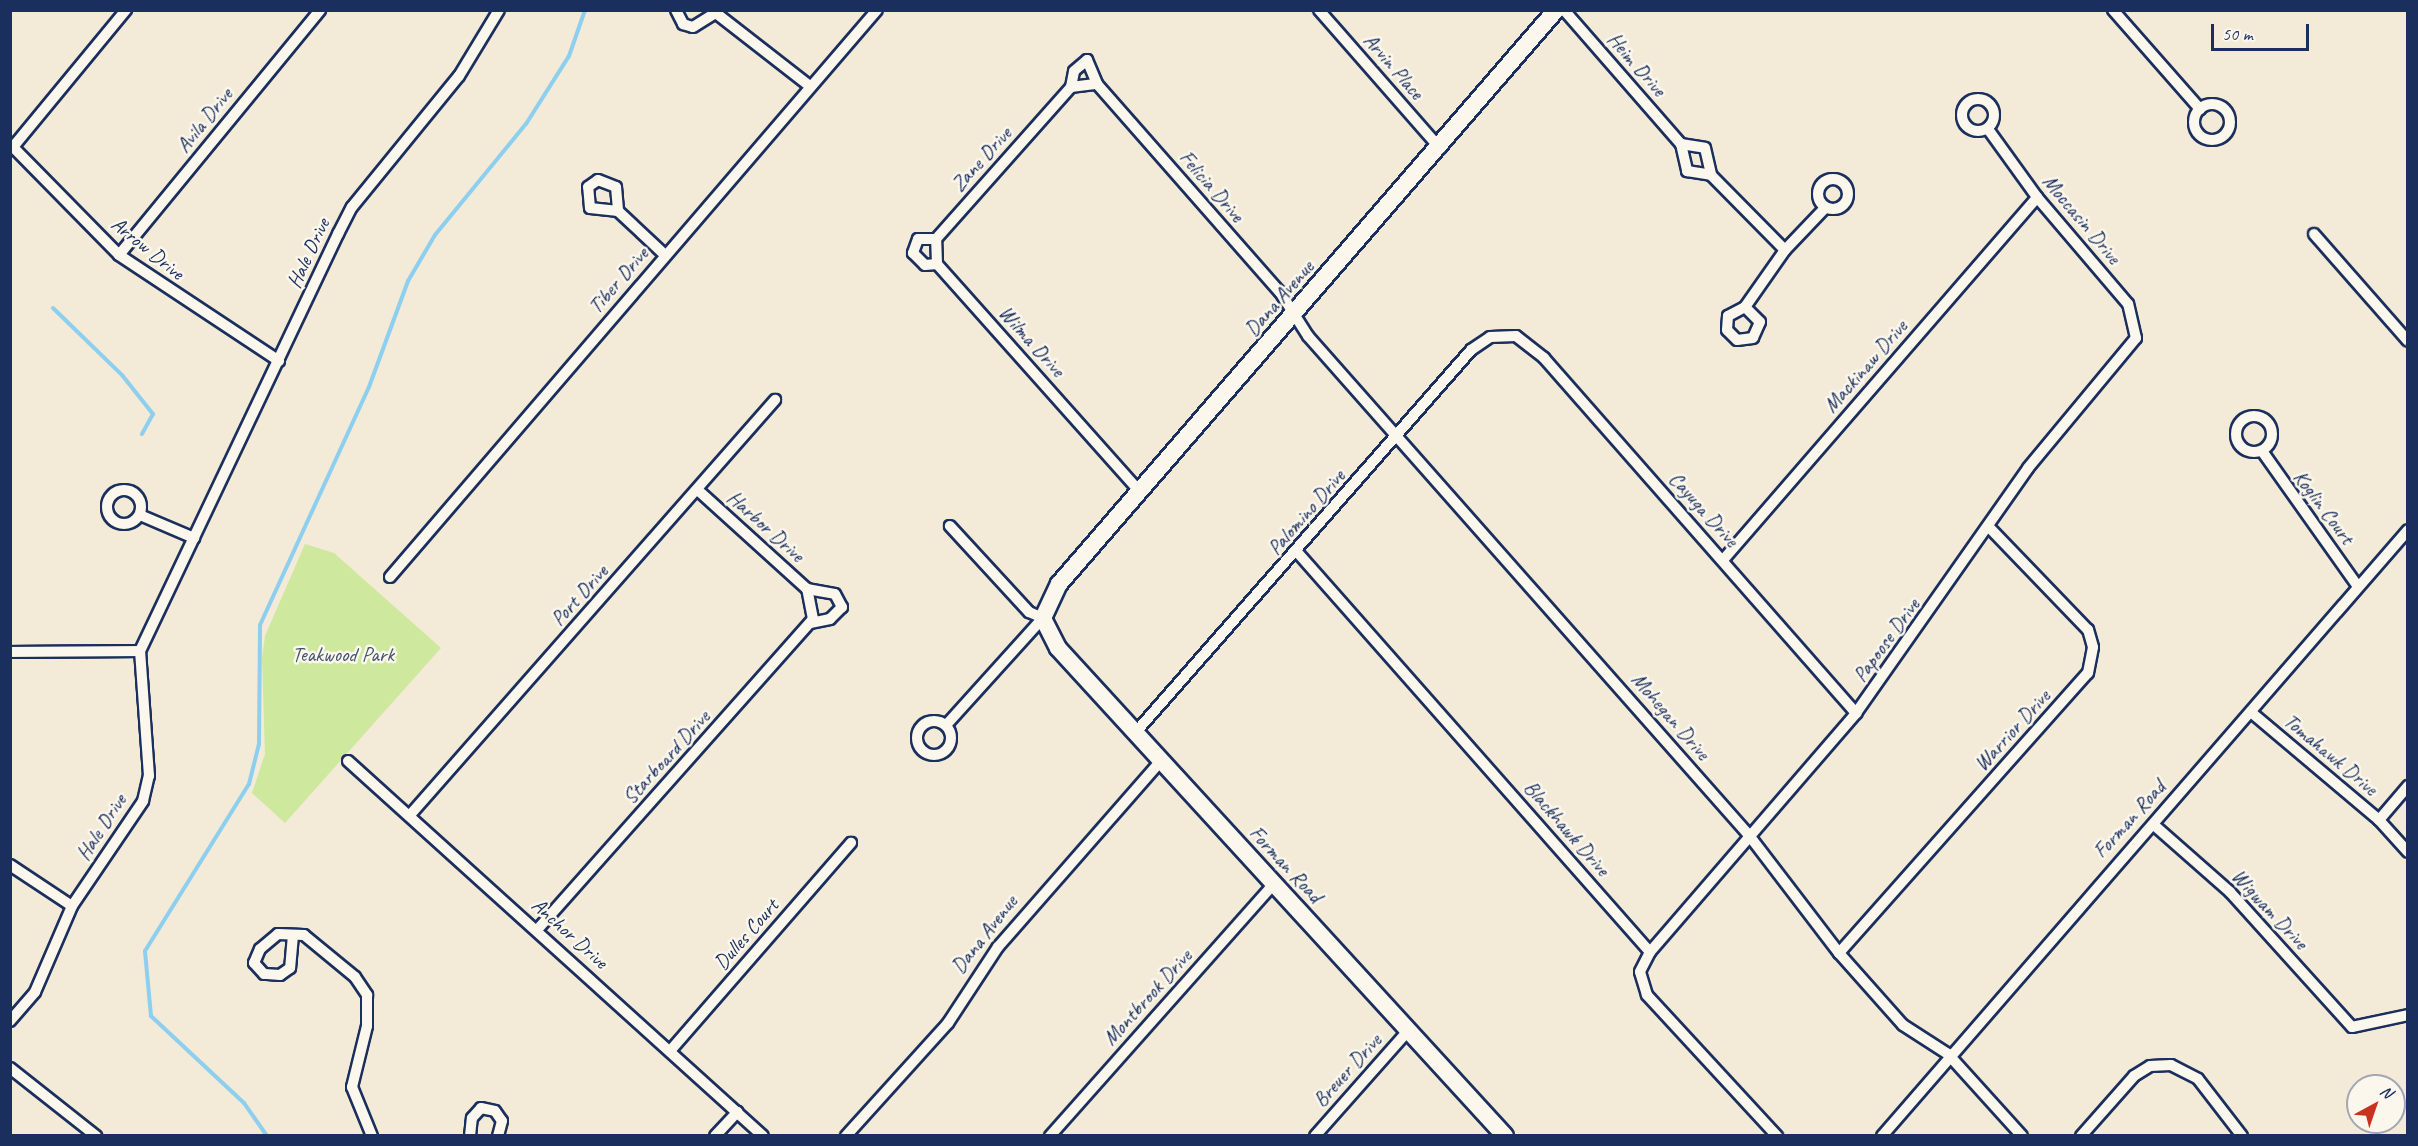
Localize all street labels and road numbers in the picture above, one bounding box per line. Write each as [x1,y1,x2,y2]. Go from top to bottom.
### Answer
street label: Arvin Place [1358,27,1430,105]
street label: Heim Drive [1602,27,1672,101]
street label: Avila Drive [170,82,238,158]
street label: Zane Drive [945,121,1017,197]
street label: Felicia Drive [1174,145,1250,227]
street label: Moccasin Drive [2037,169,2127,269]
street label: Arrow Drive [106,211,190,285]
street label: Hale Drive [281,214,335,292]
street label: Tiber Drive [582,242,654,318]
street label: Dana Avenue [1239,255,1319,341]
street label: Wilma Drive [993,300,1071,382]
street label: Mackinaw Drive [1818,314,1912,418]
street label: Palomino Drive [1262,464,1350,560]
street label: Koglin Court [2288,465,2360,549]
street label: Cayuga Drive [1664,466,1744,552]
street label: Harbor Drive [722,485,810,567]
street label: Port Drive [545,559,613,631]
street label: Papoose Drive [1847,593,1925,687]
street label: Mohegan Drive [1626,667,1716,765]
street label: Warrior Drive [1969,684,2055,776]
street label: Starboard Drive [617,705,715,809]
street label: Tomahawk Drive [2279,707,2383,801]
street label: Blackhawk Drive [1519,775,1615,881]
street label: Forman Road [2088,775,2170,863]
street label: Hale Drive [70,789,132,865]
street label: Forman Road [1244,821,1328,907]
street label: Wigwam Drive [2226,863,2314,955]
street label: Dana Avenue [946,890,1022,978]
street label: Anchor Drive [526,892,614,974]
street label: Dulles Court [708,893,784,975]
street label: Montbrook Drive [1097,944,1197,1050]
street label: Breuer Drive [1307,1028,1387,1112]

